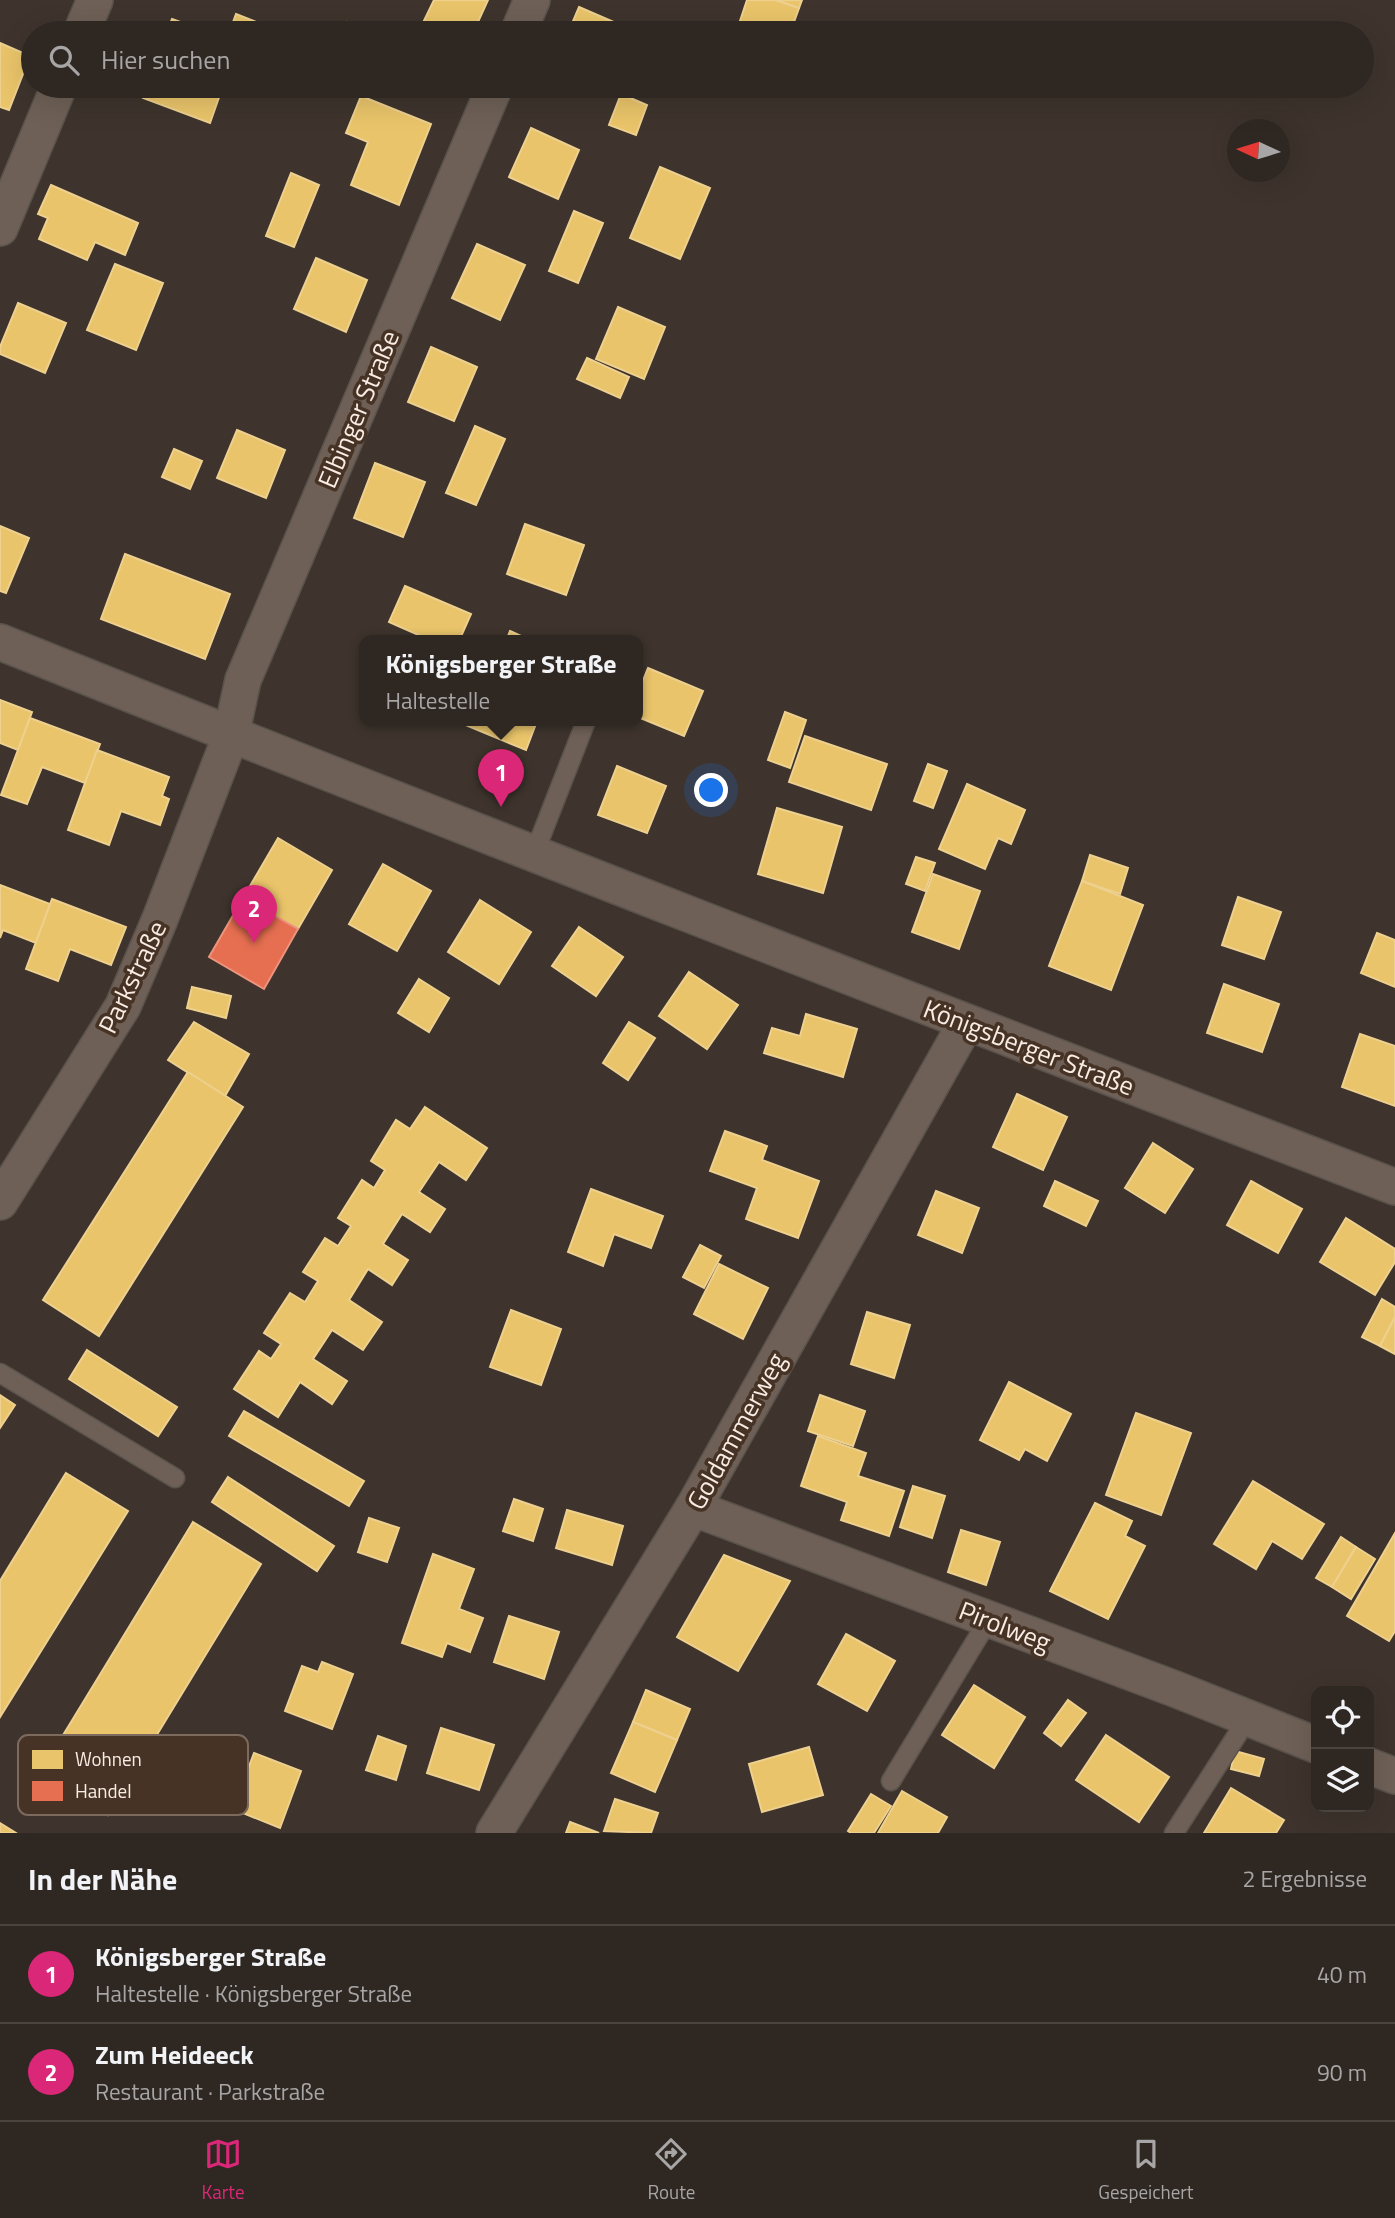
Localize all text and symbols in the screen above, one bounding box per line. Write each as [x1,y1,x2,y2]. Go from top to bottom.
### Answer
search box [21,21,1374,98]
text: Hier suchen [101,40,230,79]
icon: search [45,41,83,79]
north arrow [1227,119,1290,182]
street label: Elbinger Straße [307,324,409,494]
popup [359,635,643,726]
text: Königsberger Straße [385,644,617,683]
text: Haltestelle [385,683,490,718]
pin: 1 [478,749,524,807]
your location [694,773,728,807]
pin: 2 [231,885,277,943]
street label: Parkstraße [88,914,176,1040]
street label: Königsberger Straße [918,989,1140,1105]
street label: Goldammerweg [677,1345,795,1517]
street label: Pirolweg [953,1591,1057,1661]
map controls [1311,1686,1374,1812]
button: locate [1311,1686,1374,1749]
legend [18,1735,248,1815]
text: Wohnen [75,1744,142,1773]
button: layers [1311,1749,1374,1812]
text: Handel [75,1776,132,1805]
text: In der Nähe [28,1856,177,1902]
text: 2 Ergebnisse [1243,1861,1367,1896]
text: Königsberger Straße [95,1937,326,1976]
text: 1 [45,1957,57,1992]
text: 40 m [1317,1957,1367,1992]
text: Haltestelle · Königsberger Straße [95,1976,412,2011]
text: Zum Heideeck [95,2035,254,2074]
text: 2 [45,2055,57,2090]
text: 90 m [1317,2055,1367,2090]
text: Restaurant · Parkstraße [95,2074,325,2109]
tab: Karte [201,2135,245,2206]
tab: Route [648,2135,695,2206]
tab: Gespeichert [1098,2135,1194,2206]

